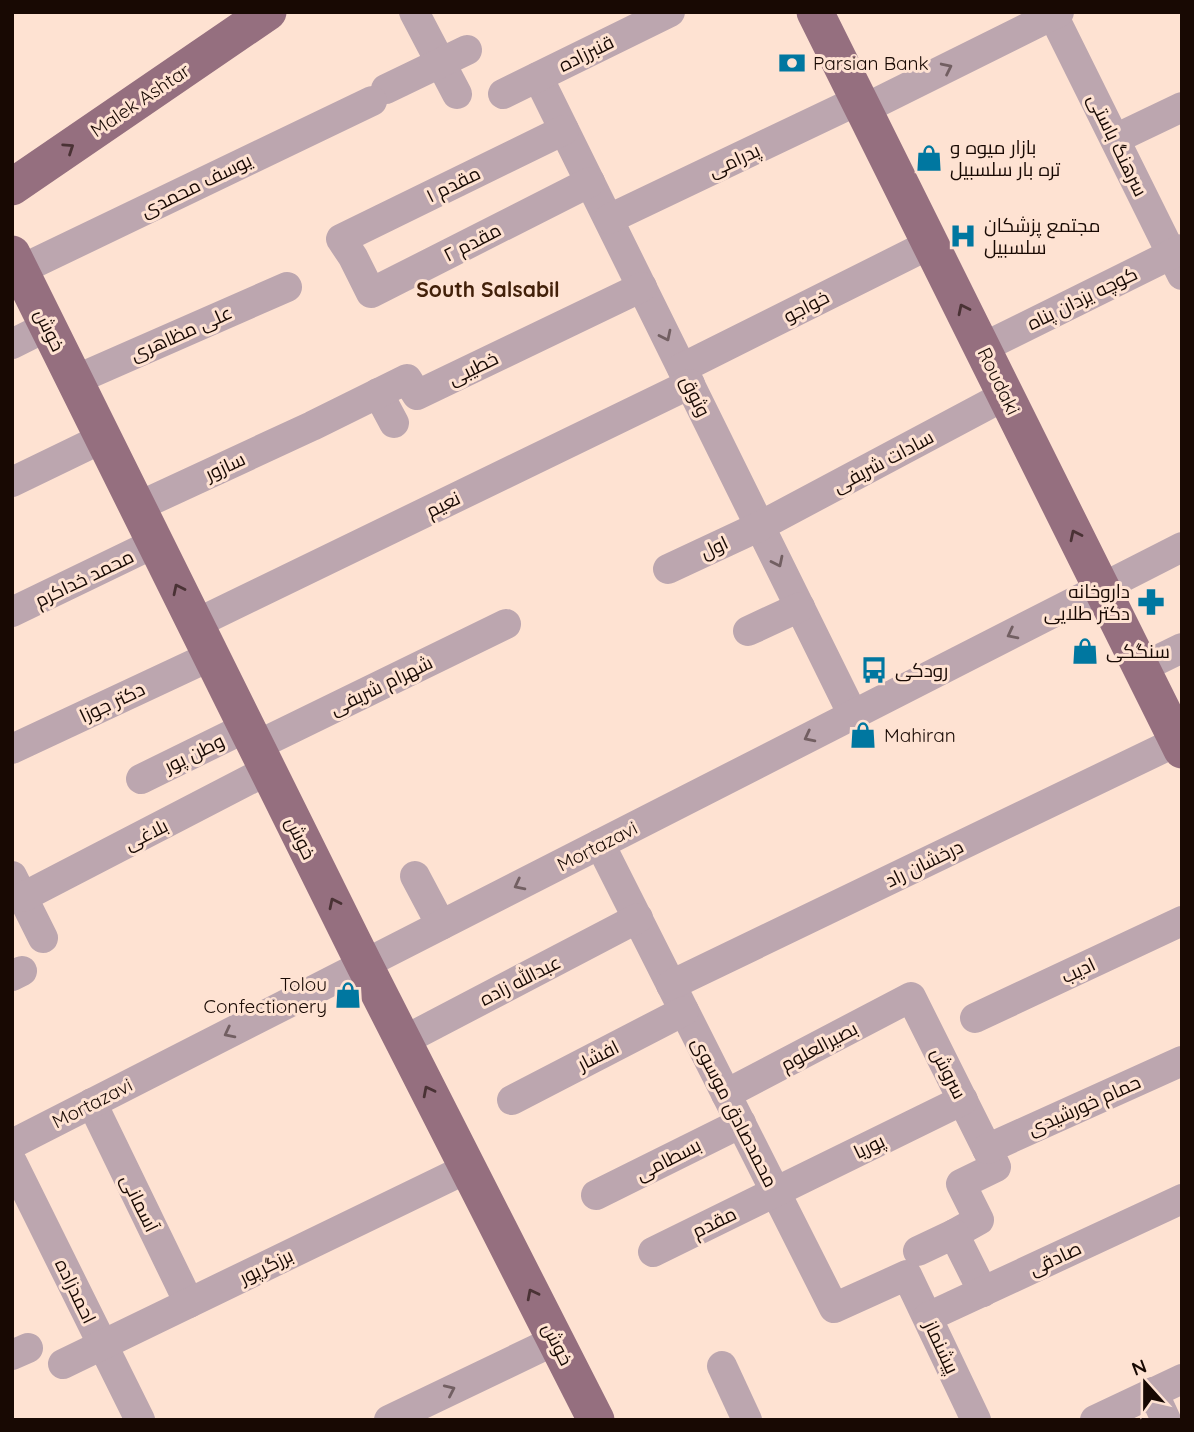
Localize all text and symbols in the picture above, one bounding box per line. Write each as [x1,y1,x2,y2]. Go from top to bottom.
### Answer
street label: قنبرزاده [554,29,618,77]
bank icon: Parsian Bank [777,48,807,78]
place label: Parsian Bank [813,51,929,75]
street label: Malek Ashtar [86,58,195,142]
one-way arrow [940,62,952,76]
street label: سرهنگ باستی [1083,90,1153,200]
place label: بازار میوه و تره بار سلسبیل [950,135,1060,181]
street label: پدرامی [704,138,764,183]
one-way arrow [61,143,74,156]
shop icon: بازار میوه و تره بار سلسبیل [914,143,944,173]
street label: یوسف محمدی [137,148,255,222]
street label: مقدم ۱ [422,161,485,209]
place label: مجتمع پزشکان سلسبیل [984,213,1101,259]
street label: مقدم ۲ [439,217,506,268]
hospital icon: مجتمع پزشکان سلسبیل [948,221,978,251]
street label: کوچه یزدان پناه [1023,261,1142,336]
district label: South Salsabil [416,276,560,302]
street label: خواجو [779,284,833,328]
street label: علی مظاهری [126,300,236,366]
one-way arrow [957,304,971,316]
street label: خوش [29,305,71,355]
one-way arrow [658,329,672,341]
street label: Roudaki [972,343,1026,419]
street label: خطیبی [444,346,502,390]
street label: وثوق [675,371,716,421]
street label: سادات شریفی [828,424,938,498]
street label: سازور [200,446,249,486]
street label: نعیم [422,485,465,524]
street label: اول [696,530,732,564]
one-way arrow [1070,530,1084,542]
street label: محمد خداکرم [31,544,138,614]
one-way arrow [769,555,783,567]
place label: داروخانه دکتر طلایی [1044,579,1130,625]
one-way arrow [173,584,187,596]
pharmacy icon: داروخانه دکتر طلایی [1136,587,1166,617]
one-way arrow [1007,625,1019,639]
shop icon: سنگکی [1070,636,1100,666]
place label: سنگکی [1106,639,1170,663]
street label: شهرام شریفی [326,650,437,722]
bus stop icon: رودکی [859,655,889,685]
place label: رودکی [895,658,948,682]
street label: دکتر جوزا [76,677,148,727]
shop icon: Mahiran [848,720,878,750]
place label: Mahiran [884,723,956,747]
street label: وطن پور [159,728,228,779]
one-way arrow [804,729,816,743]
street label: بلاغی [120,813,172,855]
street label: خوش [280,813,322,863]
street label: Mortazavi [553,816,641,876]
street label: درخشان راد [881,834,967,892]
one-way arrow [514,877,526,891]
one-way arrow [328,898,342,910]
street label: عبدالله زاده [475,949,565,1011]
street label: ادیب [1057,952,1099,988]
place label: Tolou Confectionery [204,972,327,1018]
shop icon: Tolou Confectionery [333,980,363,1010]
street label: بصیرالعلوم [776,1016,863,1078]
one-way arrow [224,1025,236,1038]
street label: محمدصادق موسوی [686,1033,783,1192]
street label: افشار [572,1034,623,1076]
street label: سروش [926,1043,972,1103]
street label: حمام خورشیدی [1024,1069,1145,1142]
street label: Mortazavi [48,1073,136,1133]
one-way arrow [423,1086,437,1098]
street label: پوریا [849,1128,889,1165]
street label: بسطامی [631,1132,705,1186]
street label: آسمانی [116,1170,164,1236]
street label: مقدم [688,1201,741,1245]
street label: صادقی [1025,1236,1085,1280]
street label: برزگرپور [234,1243,297,1291]
street label: احمدزاده [50,1255,102,1327]
one-way arrow [526,1288,540,1301]
street label: پیشنماز [918,1316,965,1378]
street label: خوش [537,1319,579,1369]
north arrow [1110,1348,1180,1418]
text: N [1128,1353,1150,1381]
one-way arrow [443,1385,455,1399]

